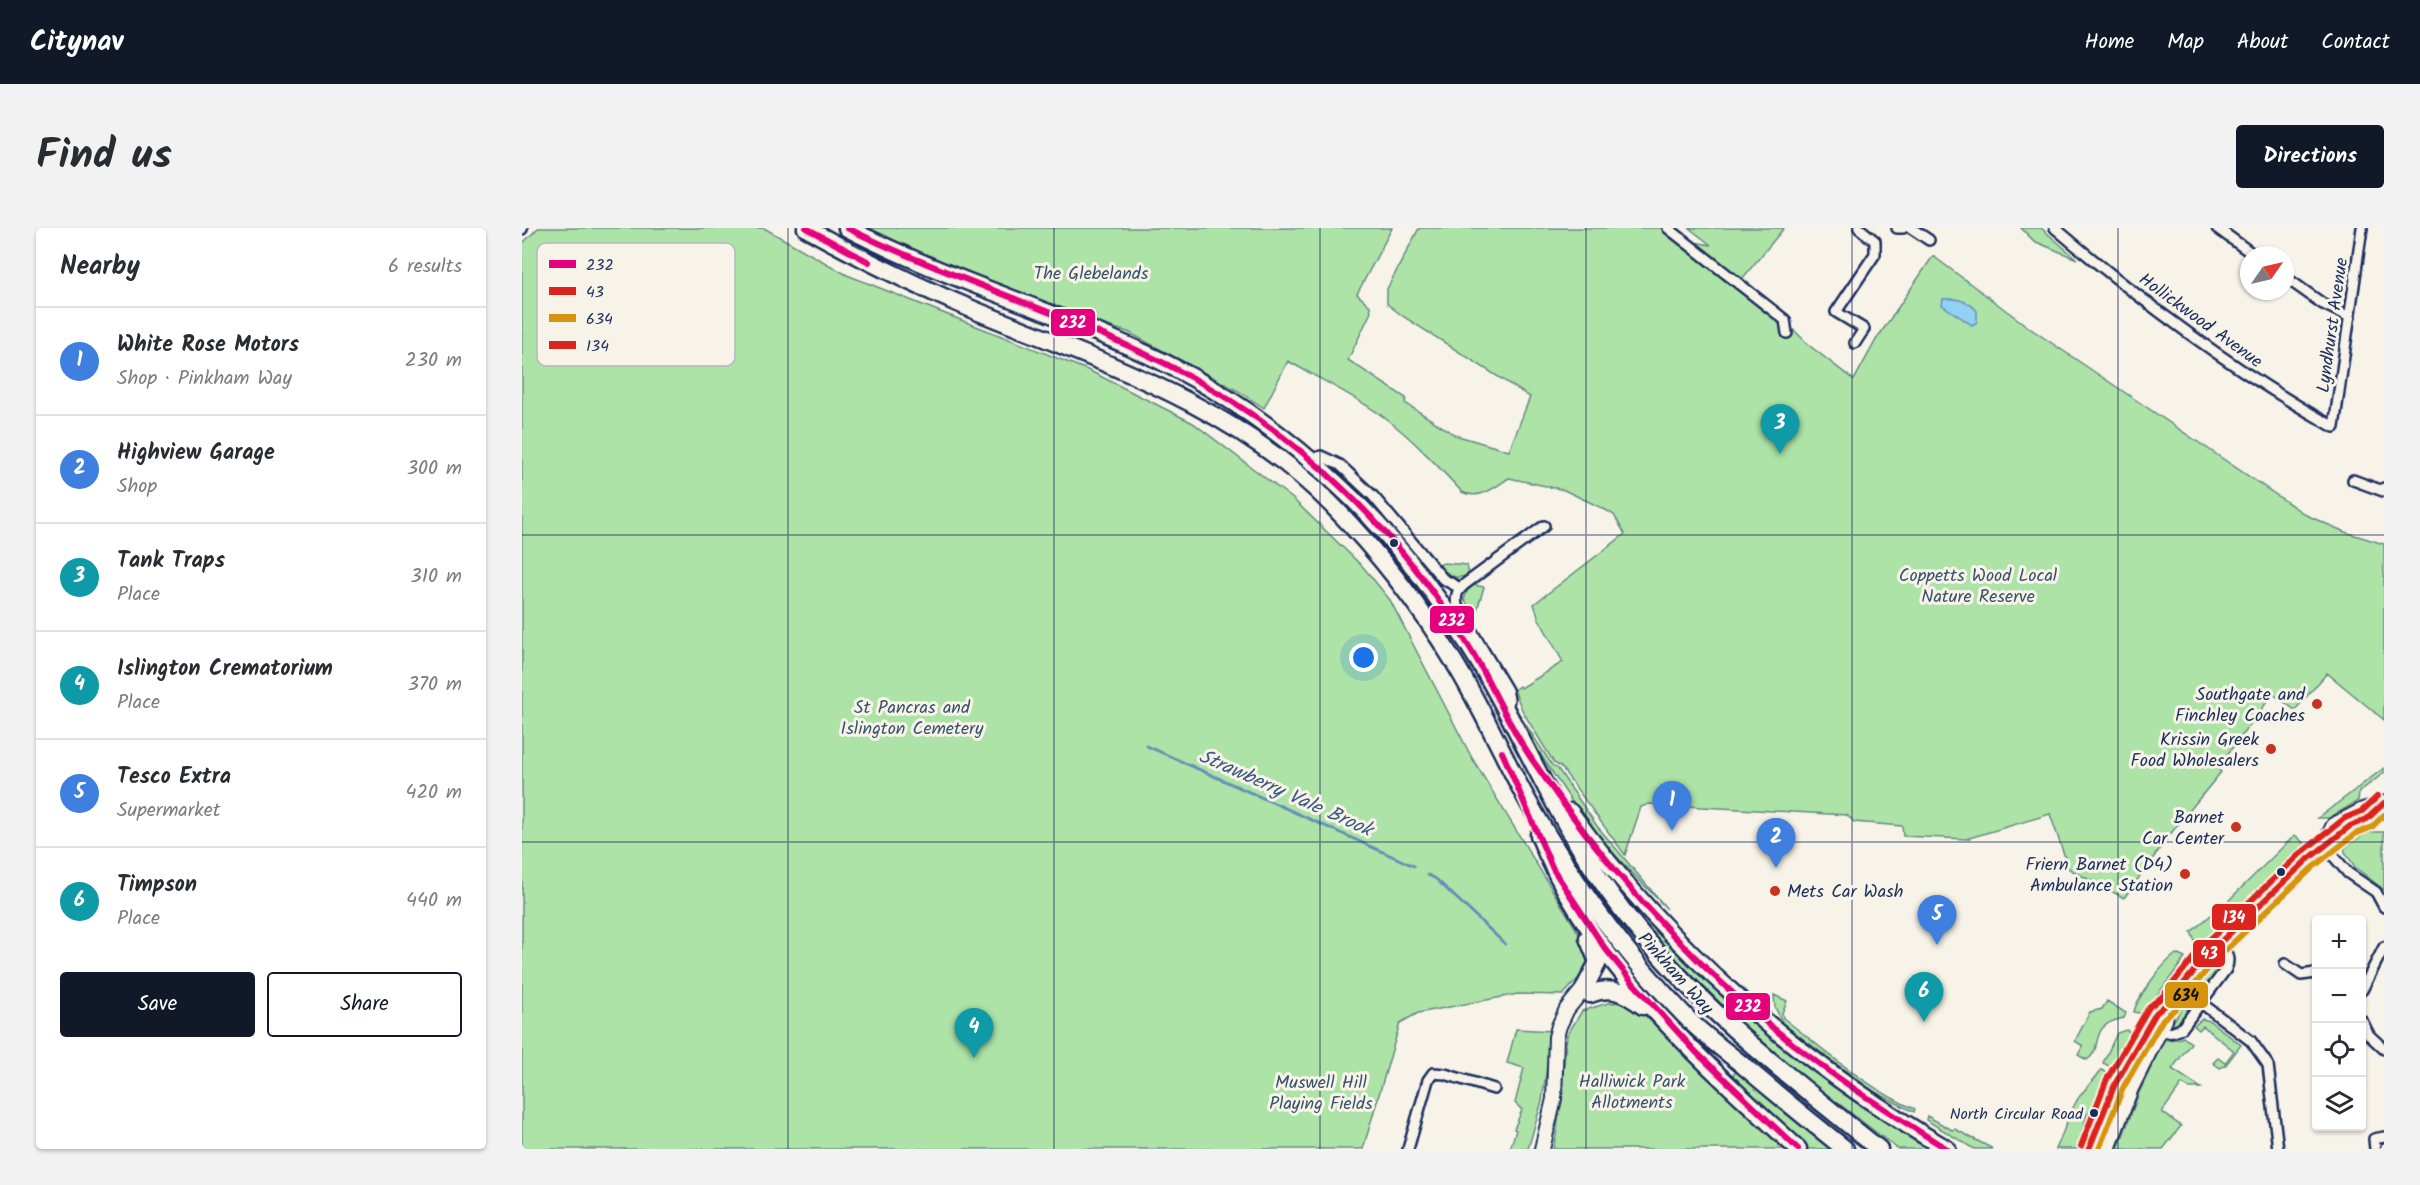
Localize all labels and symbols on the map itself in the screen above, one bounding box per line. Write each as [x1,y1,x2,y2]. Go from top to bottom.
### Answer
legend [537,243,735,366]
north arrow [2240,246,2294,300]
text: 232 [586,253,614,278]
street label: Lyndhurst Avenue [2310,256,2357,395]
park label: The Glebelands [1034,260,1149,289]
street label: Hollickwood Avenue [2132,266,2268,376]
text: 43 [586,280,604,305]
text: 634 [586,307,613,332]
line badge: 232 [1050,308,1096,337]
text: 232 [1059,311,1087,336]
text: 134 [586,334,609,359]
pin: 3 [1760,404,1800,454]
unlabelled marker [1388,537,1400,549]
park label: Coppetts Wood Local Nature Reserve [1899,562,2058,612]
line badge: 232 [1429,605,1475,634]
text: 232 [1438,609,1466,634]
your location [1349,643,1378,672]
place label: Southgate and Finchley Coaches [2175,681,2306,731]
park label: St Pancras and Islington Cemetery [841,694,984,744]
marker: Southgate and Finchley Coaches [2310,697,2324,711]
place label: Krissin Greek Food Wholesalers [2130,726,2260,776]
water label: Strawberry Vale Brook [1193,741,1379,847]
marker: Krissin Greek Food Wholesalers [2264,742,2278,756]
pin: 1 [1652,782,1692,831]
place label: Barnet Car Center [2142,804,2225,854]
pin: 2 [1756,818,1796,868]
marker: Barnet Car Center [2229,820,2243,834]
place label: Friern Barnet (D4) Ambulance Station [2025,851,2173,901]
unlabelled marker [2275,866,2287,878]
marker: Friern Barnet (D4) Ambulance Station [2178,867,2192,881]
place label: Mets Car Wash [1787,878,1903,907]
marker: Mets Car Wash [1768,884,1782,898]
pin: 5 [1918,896,1956,945]
line badge: 134 [2211,903,2257,931]
text: 134 [2223,906,2245,931]
street label: Pinkham Way [1630,926,1720,1022]
line badge: 43 [2192,939,2226,968]
text: 43 [2200,942,2218,967]
pin: 6 [1904,972,1944,1022]
line badge: 634 [2164,981,2209,1009]
text: 634 [2173,984,2199,1009]
line badge: 232 [1725,992,1771,1021]
text: 232 [1734,995,1762,1020]
pin: 4 [954,1008,994,1058]
park label: Halliwick Park Allotments [1579,1068,1686,1118]
park label: Muswell Hill Playing Fields [1269,1069,1373,1119]
place label: North Circular Road [1950,1102,2084,1127]
marker: North Circular Road [2088,1107,2100,1119]

